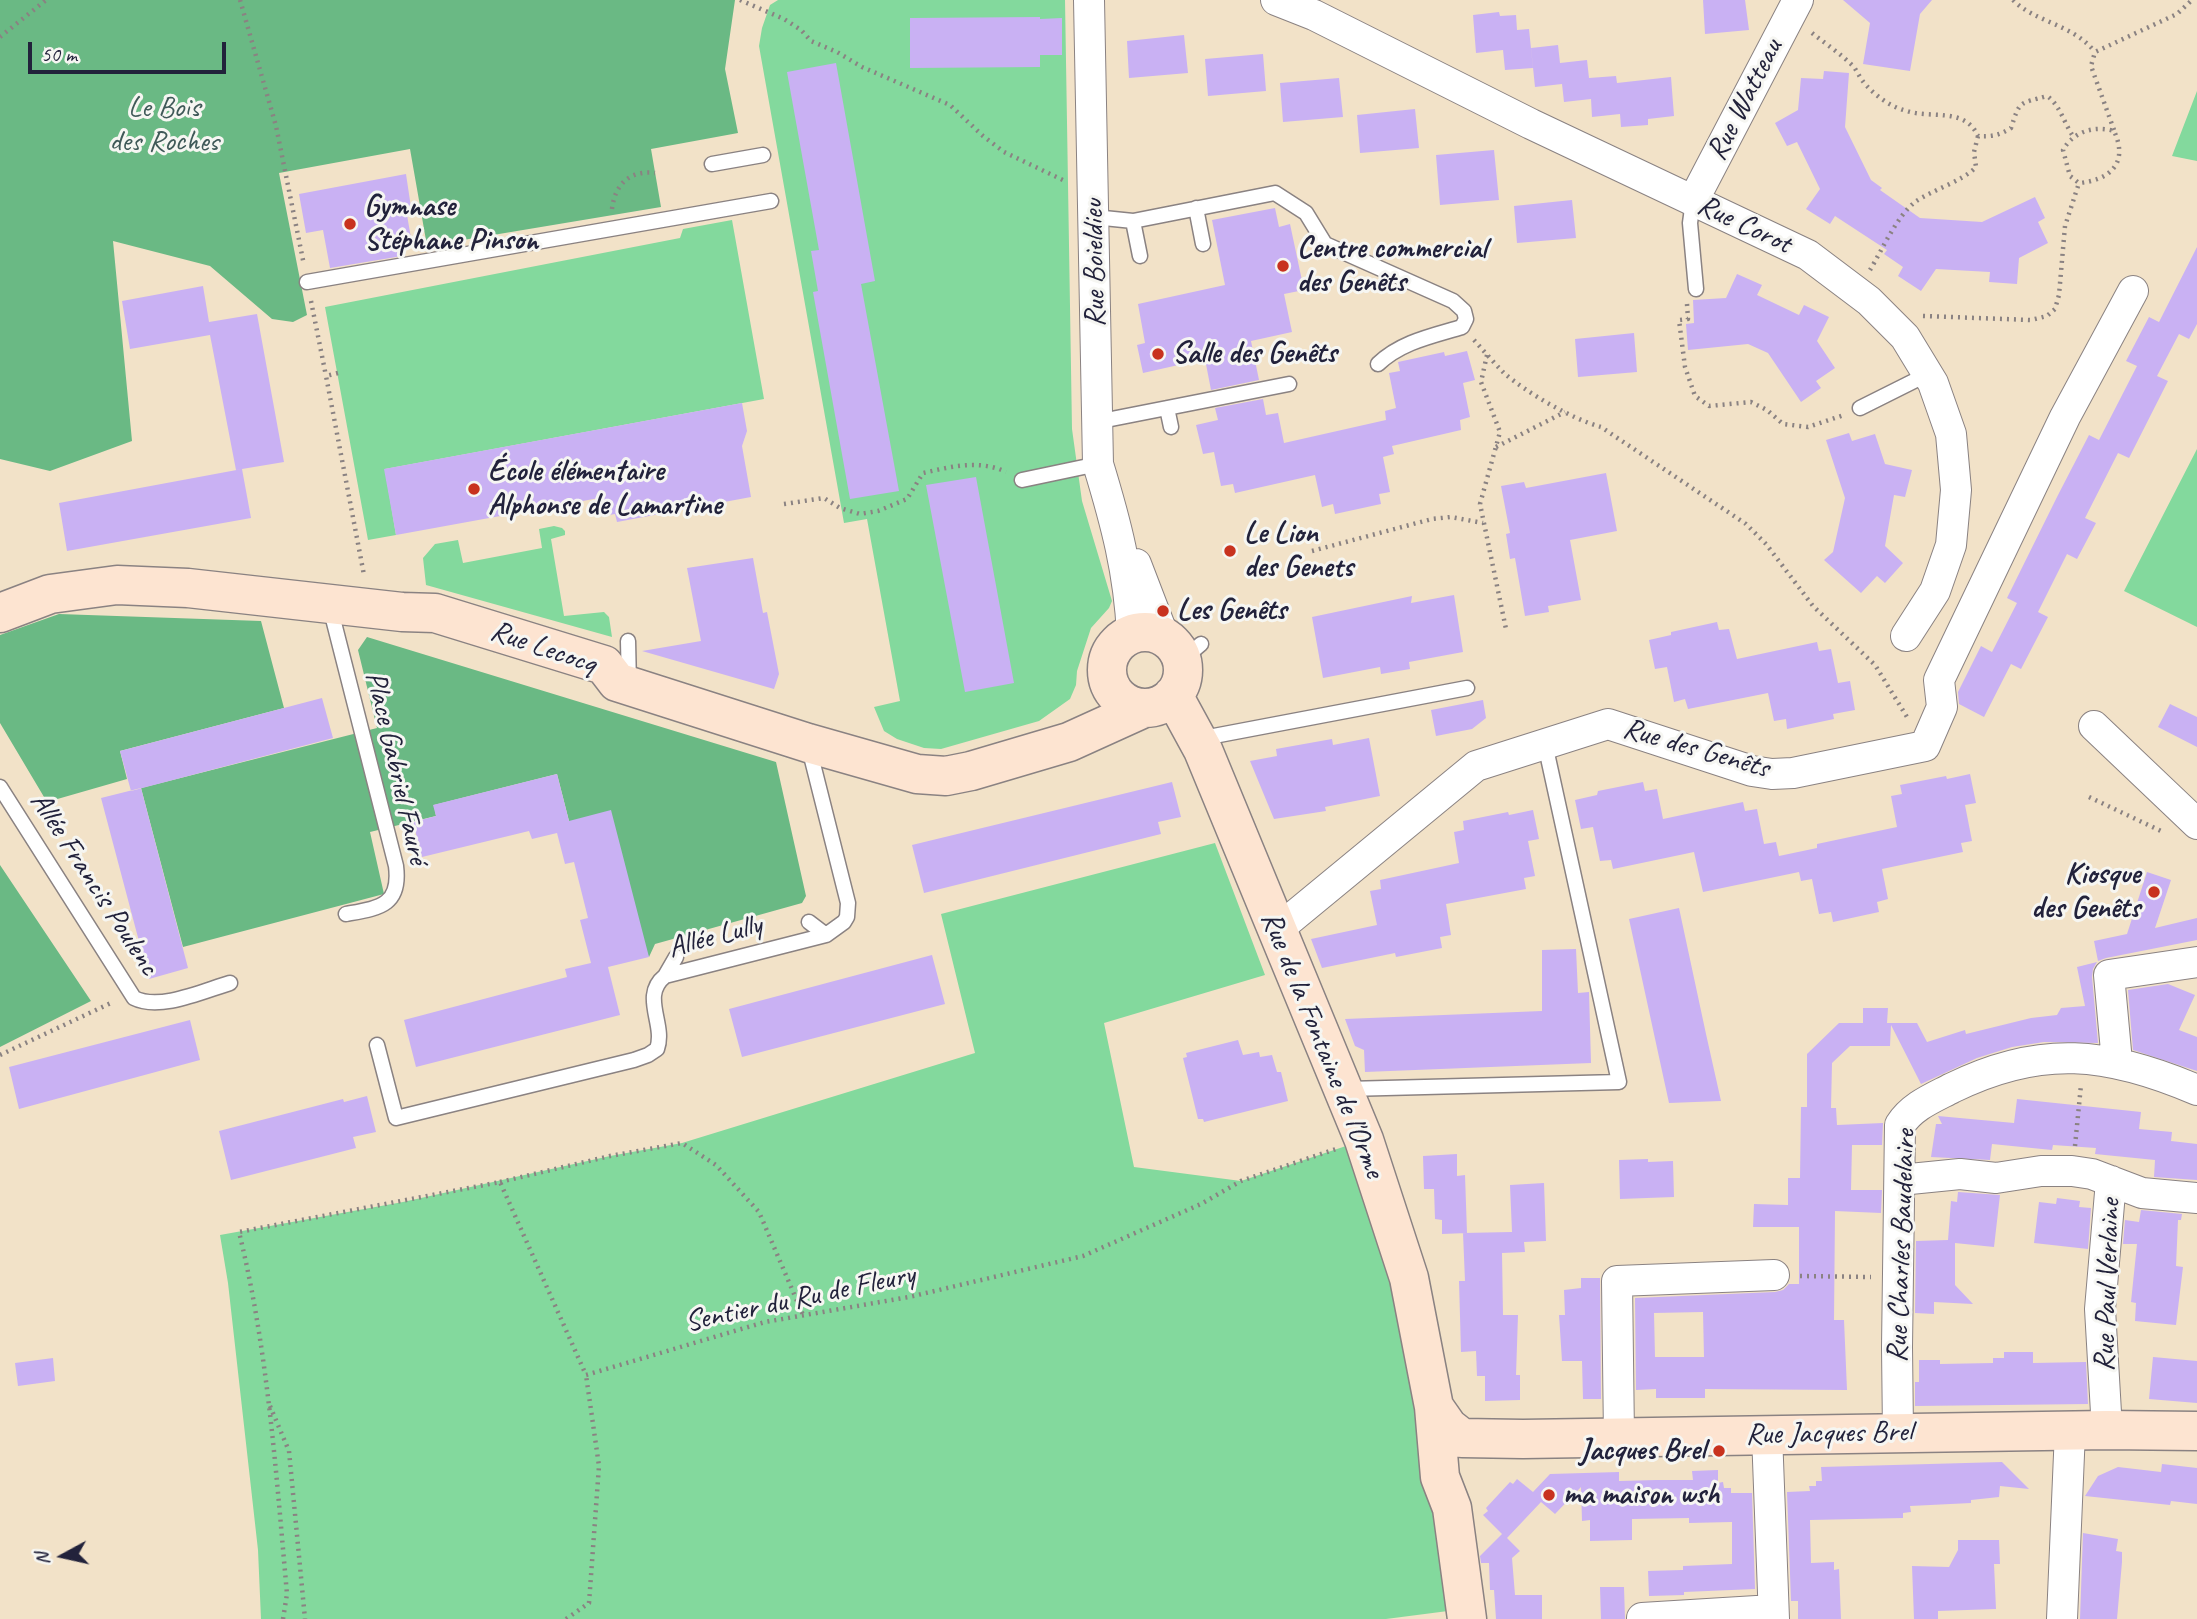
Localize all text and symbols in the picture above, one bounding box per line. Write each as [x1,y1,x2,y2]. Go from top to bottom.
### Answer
scale bar [32,28,229,72]
street label: Rue Watteau [1699,33,1791,167]
text: 50 m [41,41,77,67]
park label: Le Bois des Roches [109,90,219,160]
street label: Rue Corot [1691,188,1797,262]
place label: Gymnase Stéphane Pinson [364,189,538,260]
street label: Rue Boieldieu [1076,199,1114,327]
marker: Gymnase Stéphane Pinson [342,216,358,232]
place label: Centre commercial des Genêts [1297,231,1487,302]
marker: Centre commercial des Genêts [1275,258,1291,274]
place label: Salle des Genêts [1172,336,1337,372]
marker: Salle des Genêts [1150,346,1166,362]
place label: École élémentaire Alphonse de Lamartine [488,454,722,524]
marker: École élémentaire Alphonse de Lamartine [466,481,482,497]
place label: Le Lion des Genets [1244,516,1353,586]
marker: Le Lion des Genets [1222,543,1238,559]
place label: Les Genêts [1177,593,1286,629]
marker: Les Genêts [1155,603,1171,619]
street label: Rue Lecocq [486,613,600,683]
street label: Place Gabriel Fauré [356,668,436,868]
street label: Rue des Genêts [1619,711,1773,787]
street label: Allée Francis Poulenc [21,786,167,982]
place label: Kiosque des Genêts [2031,857,2140,928]
marker: Kiosque des Genêts [2146,884,2162,900]
street label: Allée Lully [664,907,766,967]
street label: Rue de la Fontaine de l'Orme [1252,907,1392,1183]
street label: Rue Charles Baudelaire [1880,1129,1924,1363]
street label: Rue Paul Verlaine [2087,1198,2129,1372]
street label: Sentier du Ru de Fleury [682,1257,918,1341]
street label: Rue Jacques Brel [1745,1415,1913,1453]
place label: Jacques Brel [1580,1433,1705,1469]
marker: Jacques Brel [1711,1443,1727,1459]
place label: ma maison wsh [1563,1477,1719,1513]
marker: ma maison wsh [1541,1487,1557,1503]
north arrow [28,1521,98,1591]
text: N [30,1551,55,1566]

